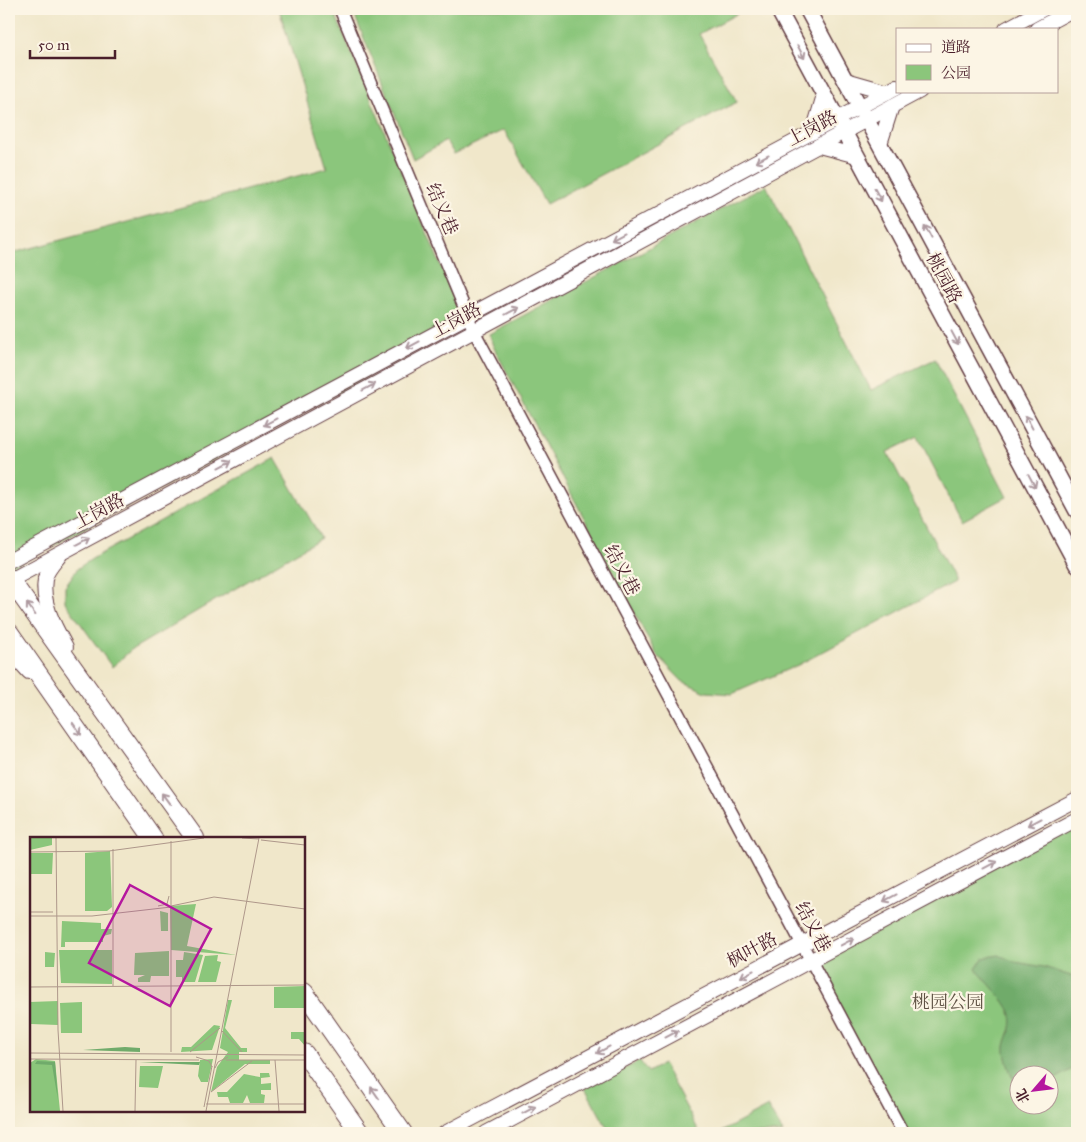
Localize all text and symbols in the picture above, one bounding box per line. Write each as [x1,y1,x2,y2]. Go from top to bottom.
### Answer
scale bar [30,28,115,60]
legend [896,28,1058,92]
text: 50 m [38,36,70,54]
text: 道路 [941,38,971,56]
one-way arrow [796,44,806,59]
text: 公园 [941,64,971,82]
street label: 上岗路 [783,106,841,150]
one-way arrow [754,154,769,164]
street label: 结义巷 [421,180,463,238]
one-way arrow [874,187,883,202]
one-way arrow [922,225,932,240]
one-way arrow [612,231,626,241]
street label: 桃园路 [922,249,966,307]
street label: 上岗路 [427,298,485,342]
one-way arrow [504,305,519,315]
one-way arrow [951,330,960,345]
one-way arrow [406,341,421,350]
one-way arrow [361,382,376,392]
one-way arrow [1024,414,1034,429]
one-way arrow [263,418,278,427]
one-way arrow [218,459,232,469]
one-way arrow [1028,473,1037,488]
street label: 上岗路 [70,489,128,533]
one-way arrow [75,536,90,546]
street label: 结义巷 [600,541,644,599]
one-way arrow [26,603,36,617]
one-way arrow [72,722,82,736]
one-way arrow [161,792,172,806]
one-way arrow [1027,818,1042,827]
inset map [30,837,305,1112]
one-way arrow [982,860,997,870]
one-way arrow [883,893,898,903]
street label: 结义巷 [791,898,835,956]
street label: 枫叶路 [723,928,781,972]
one-way arrow [839,937,854,947]
one-way arrow [740,970,755,979]
park label: 桃园公园 [912,991,984,1013]
one-way arrow [664,1029,679,1038]
one-way arrow [596,1046,611,1055]
north arrow [1008,1064,1058,1114]
text: 北 [1012,1086,1034,1106]
one-way arrow [370,1087,380,1101]
one-way arrow [521,1105,536,1115]

